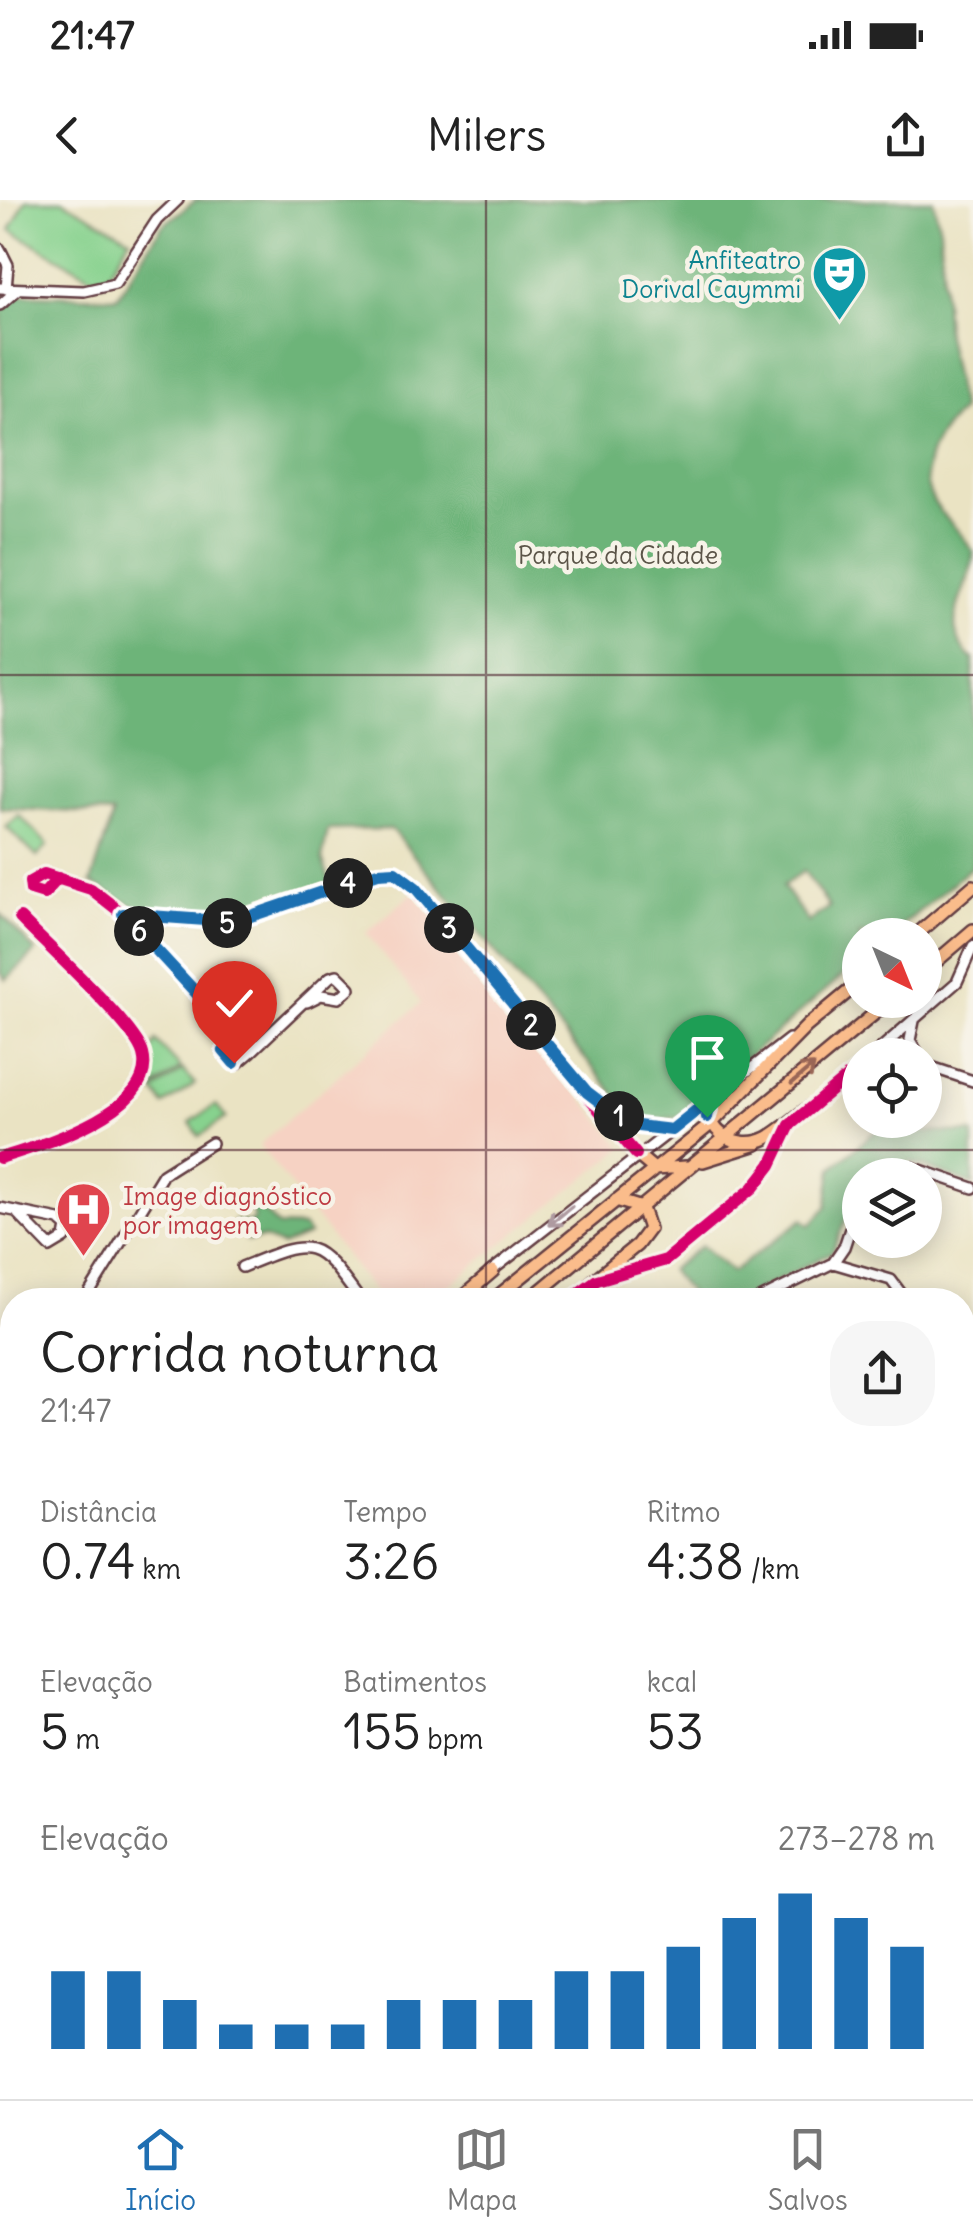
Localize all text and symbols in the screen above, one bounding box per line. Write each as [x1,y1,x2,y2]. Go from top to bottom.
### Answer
text: 21:47 [50,12,135,59]
text: Milers [427,107,546,163]
icon: back [40,108,95,163]
icon: share [878,108,933,163]
place label: Anfiteatro Dorival Caymmi [622,244,801,305]
theatre icon: Anfiteatro Dorival Caymmi [810,244,870,323]
park label: Parque da Cidade [518,539,718,571]
pin: 4 [323,858,373,908]
text: 4 [340,865,356,901]
pin: 5 [202,898,252,948]
pin: 3 [424,903,474,953]
text: 5 [219,905,235,941]
pin: 6 [114,906,164,956]
text: 3 [441,910,457,946]
text: 6 [131,913,147,949]
north arrow [842,918,942,1018]
map controls [842,918,942,1258]
pin [192,961,277,1064]
icon: check [207,976,262,1031]
pin: 2 [506,1000,556,1050]
text: 2 [523,1007,539,1043]
pin [665,1015,750,1118]
icon: arrive [680,1030,735,1085]
button: locate [842,1038,942,1138]
one-way arrow [789,1063,815,1085]
pin: 1 [594,1091,644,1141]
text: 1 [613,1098,625,1134]
button: layers [842,1158,942,1258]
hospital icon: Image diagnóstico por imagem [54,1180,114,1259]
place label: Image diagnóstico por imagem [123,1180,332,1241]
one-way arrow [548,1205,574,1227]
text: Corrida noturna [40,1318,439,1387]
button: share [830,1321,935,1426]
text: 21:47 [40,1390,111,1431]
text: Distância [40,1494,157,1530]
text: Tempo [343,1494,427,1530]
text: Ritmo [647,1494,720,1530]
text: 0.74 [40,1530,136,1593]
text: 3:26 [343,1530,439,1593]
text: 4:38 [647,1530,744,1593]
text: km [136,1551,181,1587]
text: /km [744,1551,800,1587]
text: Elevação [40,1664,153,1700]
text: Batimentos [343,1664,487,1700]
text: kcal [647,1664,697,1700]
text: 5 [40,1700,69,1763]
text: 155 [343,1700,421,1763]
text: 53 [647,1700,704,1763]
text: m [69,1721,100,1757]
text: bpm [421,1721,483,1757]
text: Elevação [40,1818,169,1859]
text: 273–278 m [778,1818,935,1859]
tab: Início [125,2122,196,2218]
tab: Mapa [447,2122,517,2218]
tab: Salvos [768,2122,848,2218]

